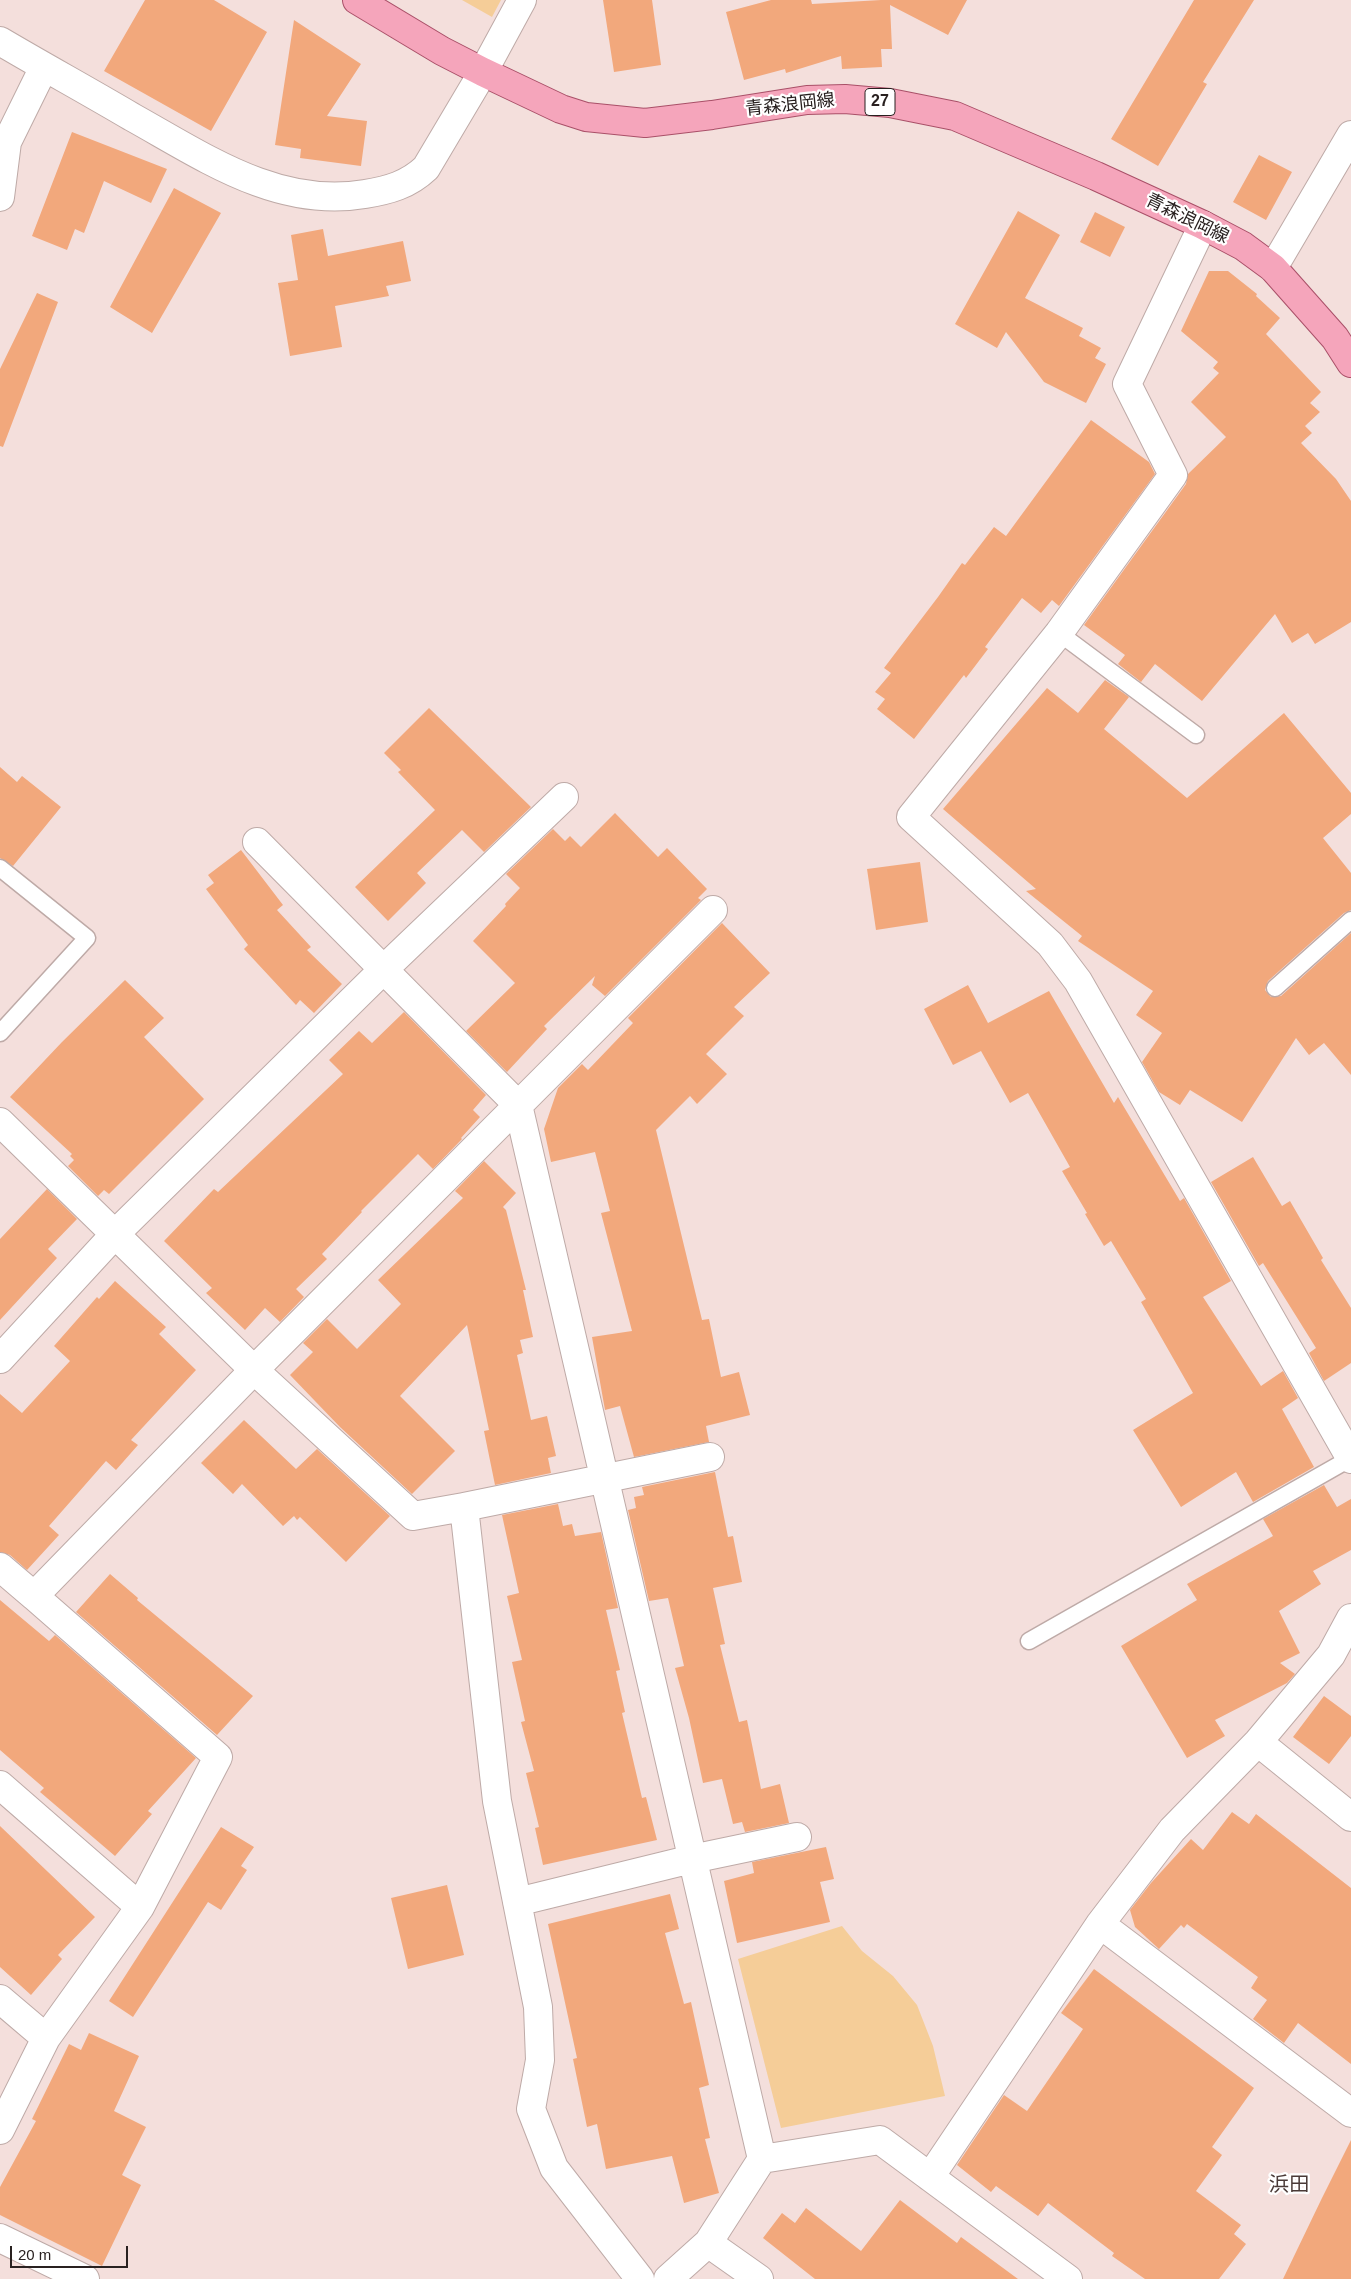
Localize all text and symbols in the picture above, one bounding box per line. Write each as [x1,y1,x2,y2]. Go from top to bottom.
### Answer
road number: 27 [865,88,895,115]
street label: 青森浪岡線 [744,90,836,120]
street label: 青森浪岡線 [1142,190,1232,248]
district label: 浜田 [1269,2173,1309,2197]
scale bar [12,2236,130,2268]
text: 20 m [18,2246,51,2263]

